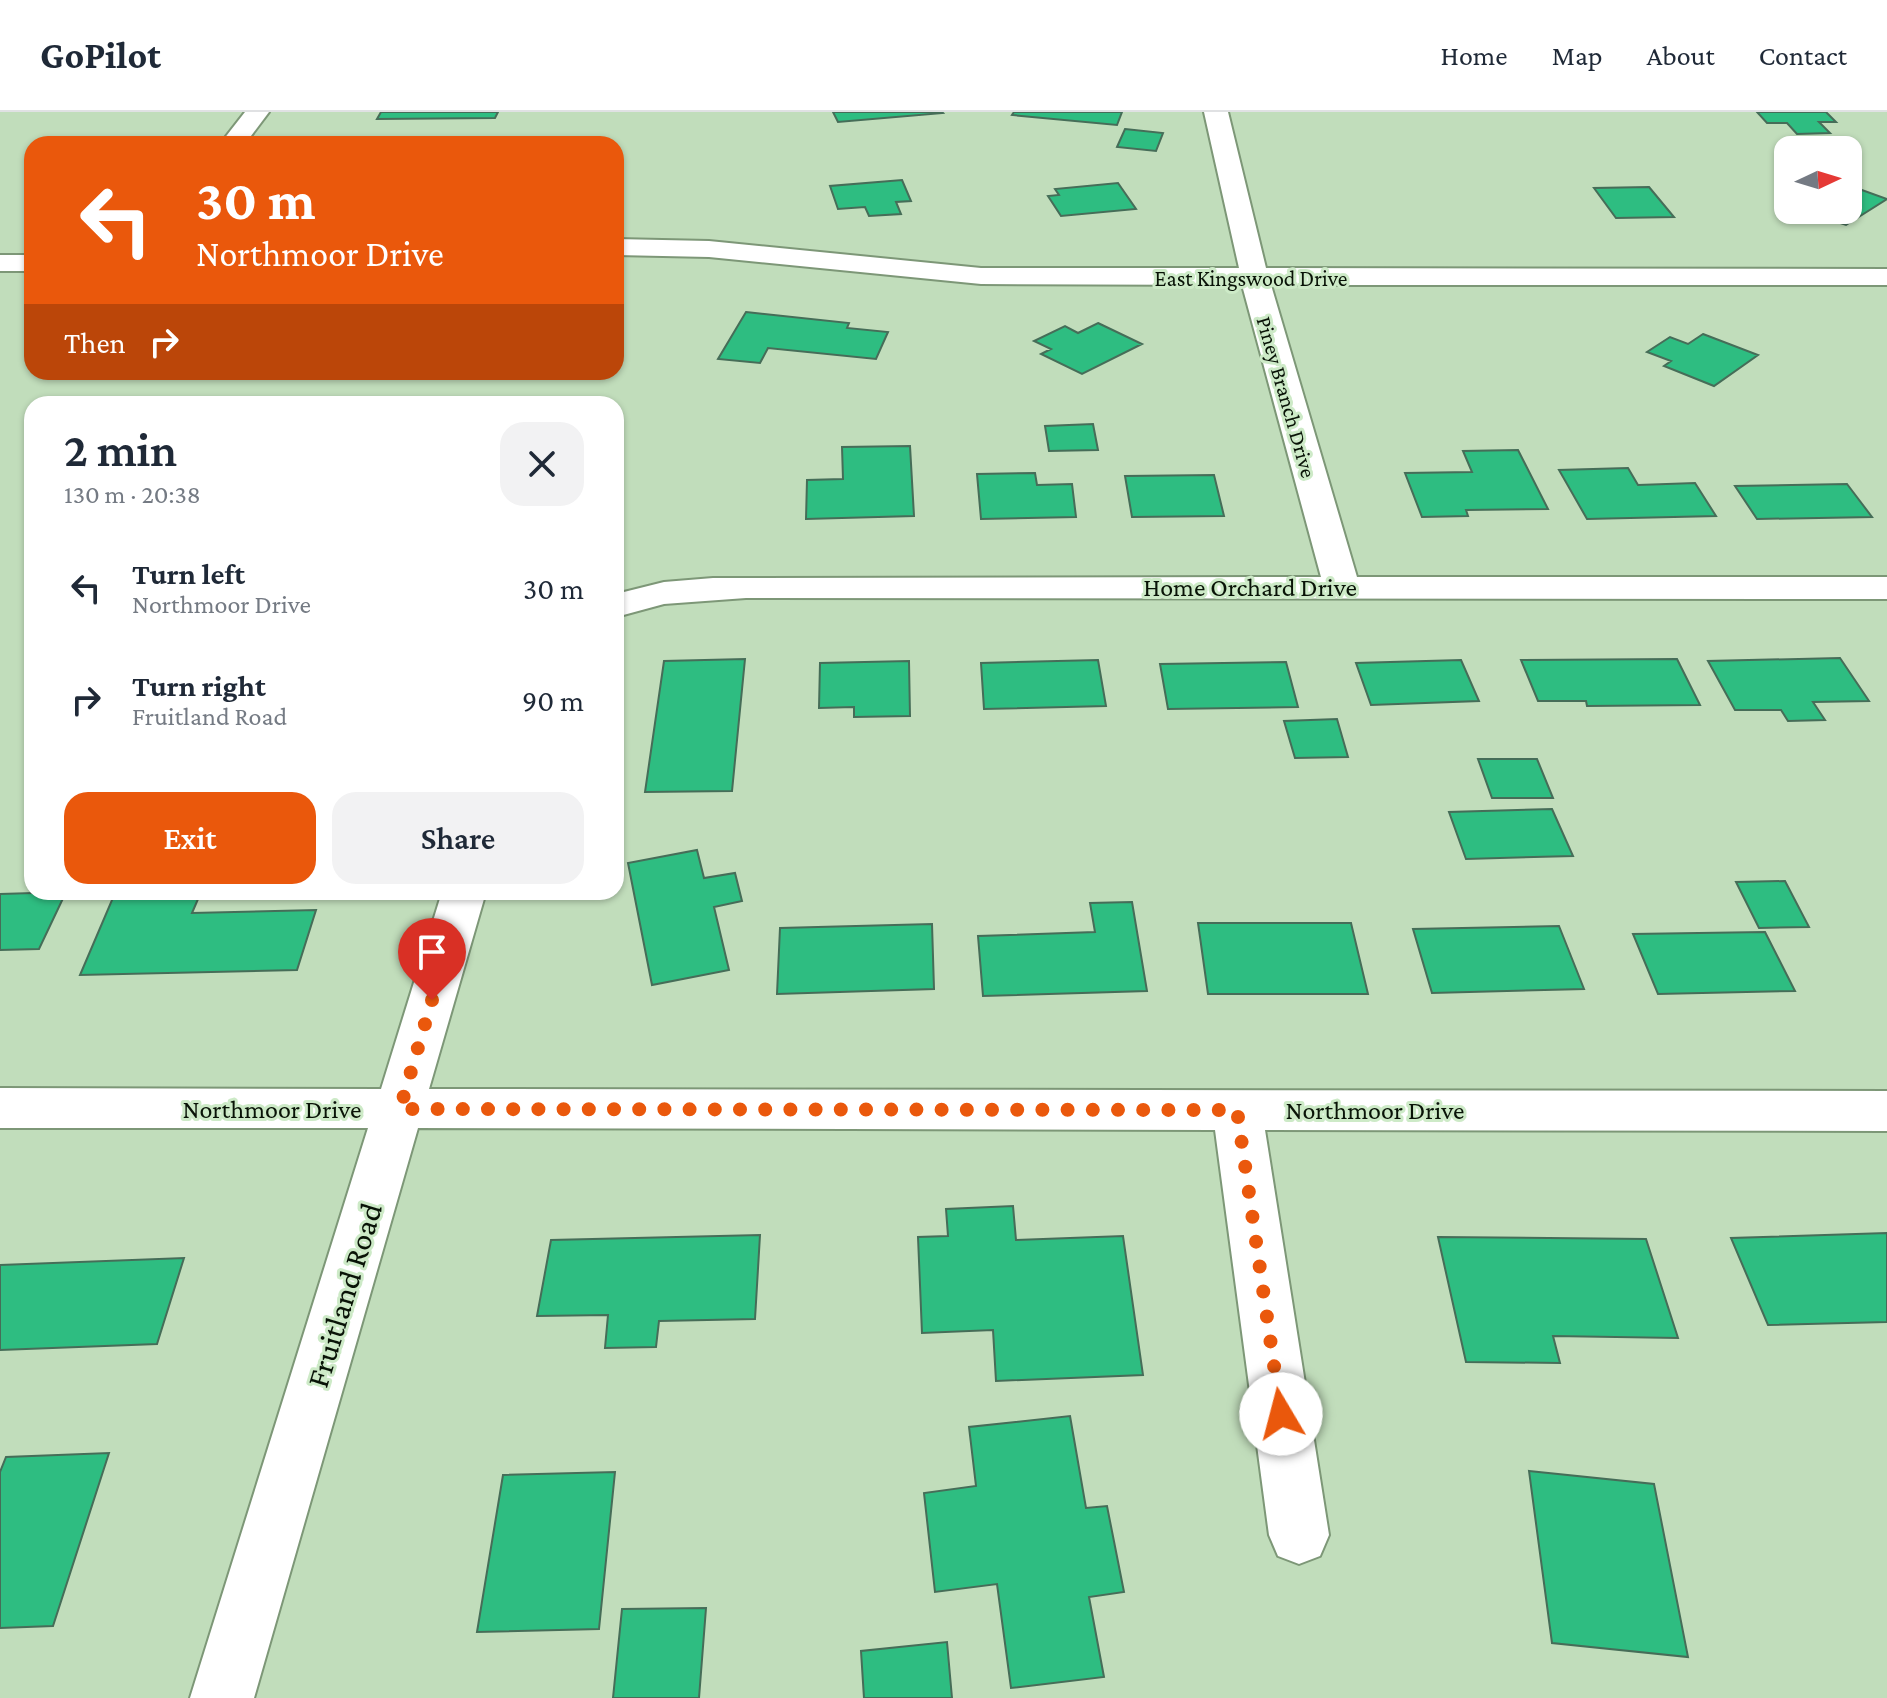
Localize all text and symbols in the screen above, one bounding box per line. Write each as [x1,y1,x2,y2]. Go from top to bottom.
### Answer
text: GoPilot [40,34,161,76]
text: Home [1441,40,1508,71]
text: Map [1552,40,1603,71]
text: About [1647,40,1715,71]
text: Contact [1759,40,1847,71]
north arrow [1774,136,1862,224]
map controls [1774,136,1862,224]
icon: left [64,168,168,272]
text: 30 m [196,169,316,231]
text: Northmoor Drive [196,234,444,274]
street label: East Kingswood Drive [1155,266,1347,291]
street label: Piney Branch Drive [1252,314,1322,481]
icon: right [142,320,186,364]
text: Then [64,326,126,359]
button: close [500,422,584,506]
text: 2 min [64,423,177,476]
text: 130 m · 20:38 [64,480,201,509]
text: Turn left [132,557,245,590]
icon: left [64,566,108,610]
text: 30 m [523,572,584,605]
street label: Home Orchard Drive [1143,573,1357,602]
text: Northmoor Drive [132,590,311,619]
text: Turn right [132,669,266,702]
icon: right [64,678,108,722]
text: 90 m [522,684,584,717]
text: Fruitland Road [132,702,287,731]
button: Exit [64,792,316,884]
button: Share [332,792,584,884]
pin [398,918,466,1000]
icon: arrive [410,930,454,974]
street label: Northmoor Drive [182,1095,362,1124]
street label: Northmoor Drive [1285,1096,1465,1125]
street label: Fruitland Road [299,1198,389,1392]
position arrow [1239,1372,1323,1456]

